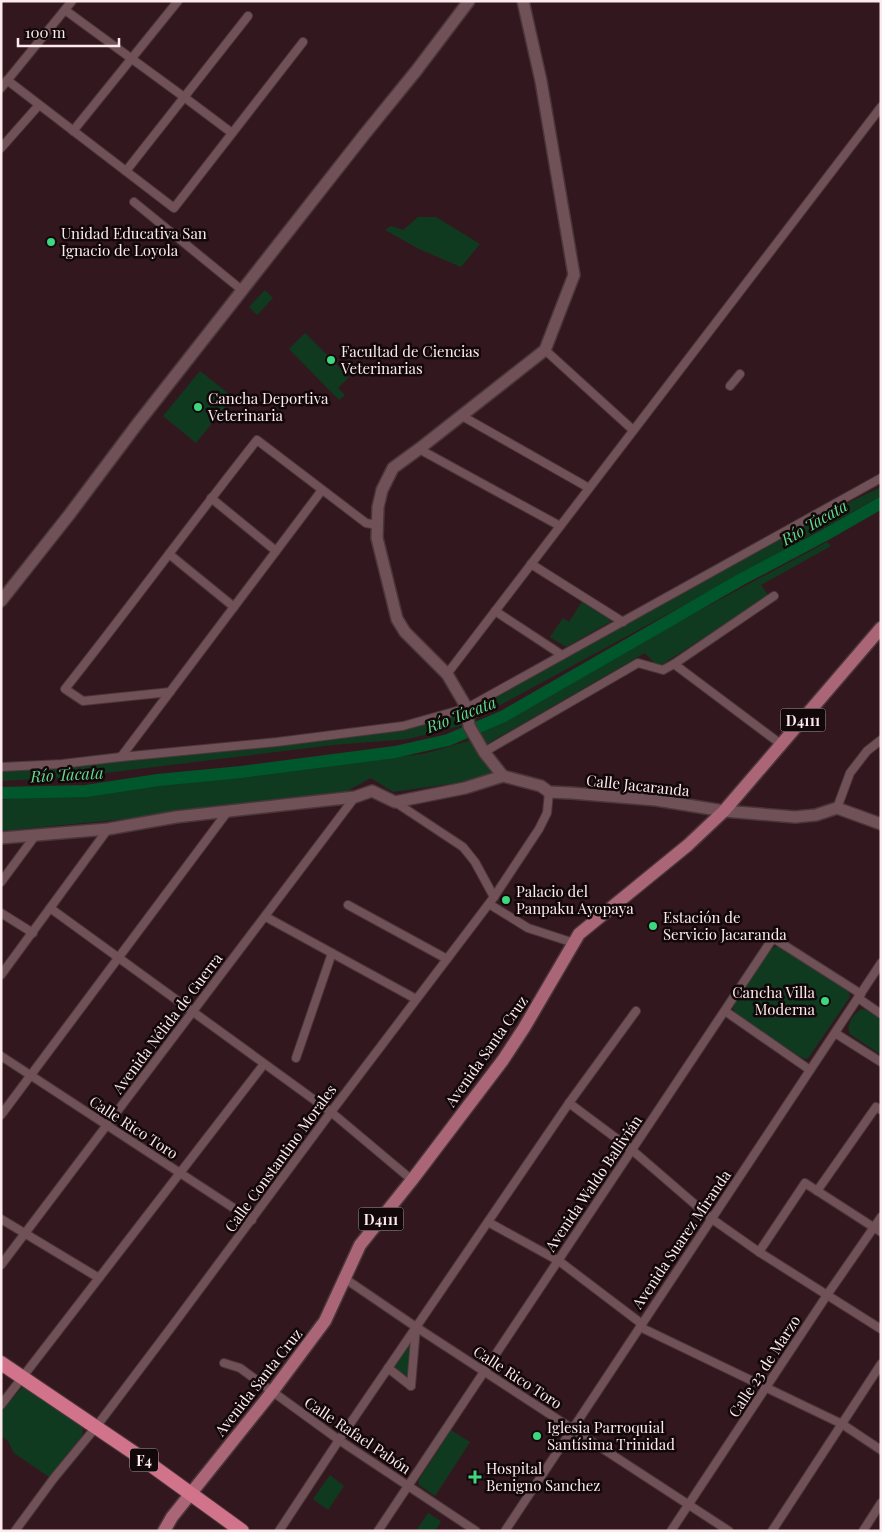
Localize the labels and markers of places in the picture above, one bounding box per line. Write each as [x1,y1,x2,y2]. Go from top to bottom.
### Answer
place label: Unidad Educativa San Ignacio de Loyola [61,223,207,260]
marker: Unidad Educativa San Ignacio de Loyola [45,236,57,248]
place label: Facultad de Ciencias Veterinarias [340,341,479,378]
marker: Facultad de Ciencias Veterinarias [325,354,337,366]
place label: Cancha Deportiva Veterinaria [207,388,329,425]
marker: Cancha Deportiva Veterinaria [192,401,204,413]
place label: Palacio del Panpaku Ayopaya [516,881,634,918]
marker: Palacio del Panpaku Ayopaya [500,894,512,906]
place label: Estación de Servicio Jacaranda [663,907,787,944]
marker: Estación de Servicio Jacaranda [647,920,659,932]
place label: Cancha Villa Moderna [732,982,816,1019]
marker: Cancha Villa Moderna [819,995,831,1007]
place label: Iglesia Parroquial Santísima Trinidad [547,1417,675,1454]
marker: Iglesia Parroquial Santísima Trinidad [531,1430,543,1442]
place label: Hospital Benigno Sanchez [486,1458,600,1495]
marker: Hospital Benigno Sanchez [468,1470,482,1484]

